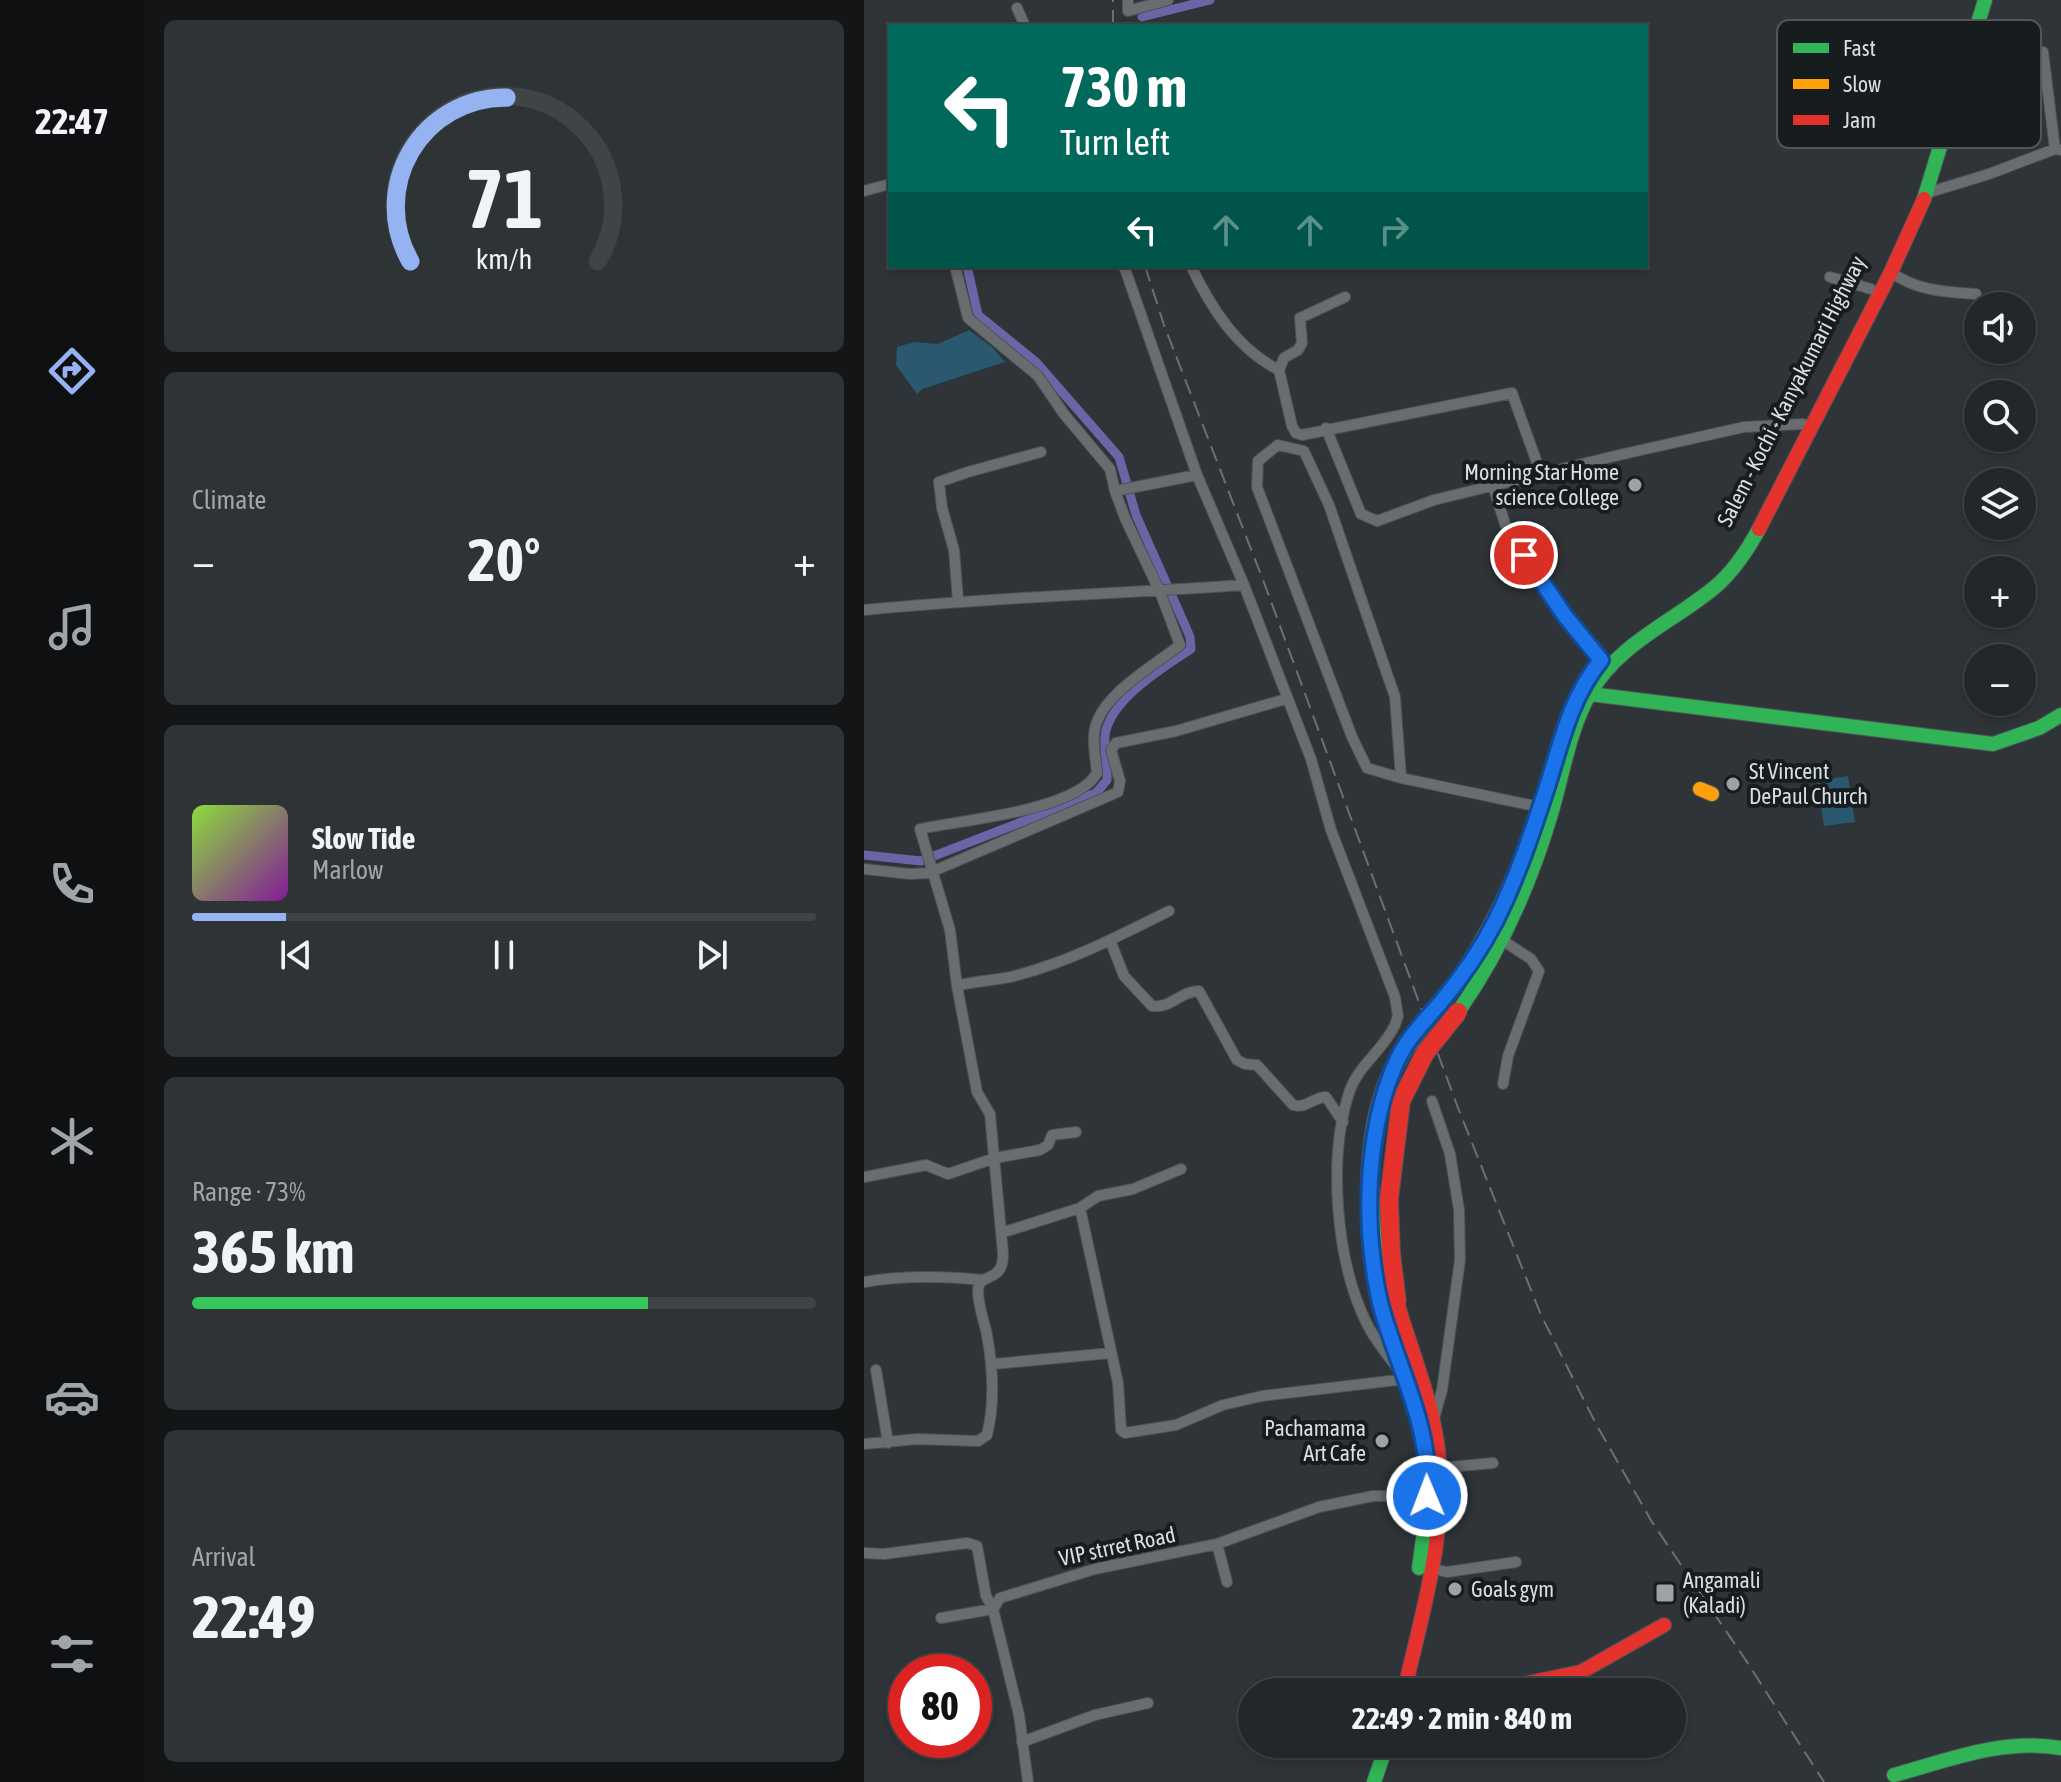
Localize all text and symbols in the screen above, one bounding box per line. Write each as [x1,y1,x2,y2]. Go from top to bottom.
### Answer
legend [1777,20,2041,148]
text: Fast [1843,35,1876,61]
text: 730 m [1060,55,1187,119]
icon: left [928,56,1032,160]
text: Slow [1843,71,1881,97]
text: 22:47 [35,100,109,142]
text: Jam [1843,107,1876,133]
text: Turn left [1060,121,1170,163]
text: 71 [465,150,543,246]
icon: left [1120,208,1164,252]
icon: ahead [1204,208,1248,252]
icon: ahead [1288,208,1332,252]
icon: right [1372,208,1416,252]
text: km/h [476,242,532,275]
street label: Salem - Kochi - Kanyakumari Highway [1711,251,1871,531]
map controls [1964,292,2036,716]
button: sound [1964,292,2036,364]
icon: directions [44,343,100,399]
button: search [1964,380,2036,452]
place label: Morning Star Home science College [1464,459,1619,510]
button: layers [1964,468,2036,540]
marker: Morning Star Home science College [1626,476,1644,494]
text: Climate [192,485,266,515]
pin [1490,521,1558,589]
text: 20° [468,525,540,594]
icon: arrive [1502,533,1546,577]
text: − [192,535,215,585]
text: + [793,535,816,585]
button: + [1964,556,2036,628]
icon: music [44,599,100,655]
button: − [1964,644,2036,716]
place label: St Vincent DePaul Church [1749,758,1868,809]
marker: St Vincent DePaul Church [1724,775,1742,793]
text: Slow Tide [312,821,415,855]
text: Marlow [312,855,383,885]
icon: phone [44,856,100,912]
icon: previous [274,933,318,977]
icon: pause [482,933,526,977]
icon: next [690,933,734,977]
icon: climate [44,1113,100,1169]
text: Range · 73% [192,1177,305,1207]
text: 365 km [192,1217,354,1286]
icon: car [44,1369,100,1425]
place label: Pachamama Art Cafe [1264,1415,1366,1466]
marker: Pachamama Art Cafe [1373,1432,1391,1450]
position arrow [1385,1454,1469,1538]
street label: VIP strret Road [1056,1521,1178,1571]
text: Arrival [192,1542,256,1572]
place label: Angamali (Kaladi) [1683,1567,1761,1618]
place label: Goals gym [1471,1576,1554,1602]
marker: Goals gym [1446,1580,1464,1598]
text: 22:49 [192,1582,315,1651]
marker: Angamali (Kaladi) [1654,1582,1676,1604]
icon: filters [44,1626,100,1682]
speed limit sign: 80 [888,1654,992,1758]
text: 22:49 · 2 min · 840 m [1352,1701,1572,1735]

